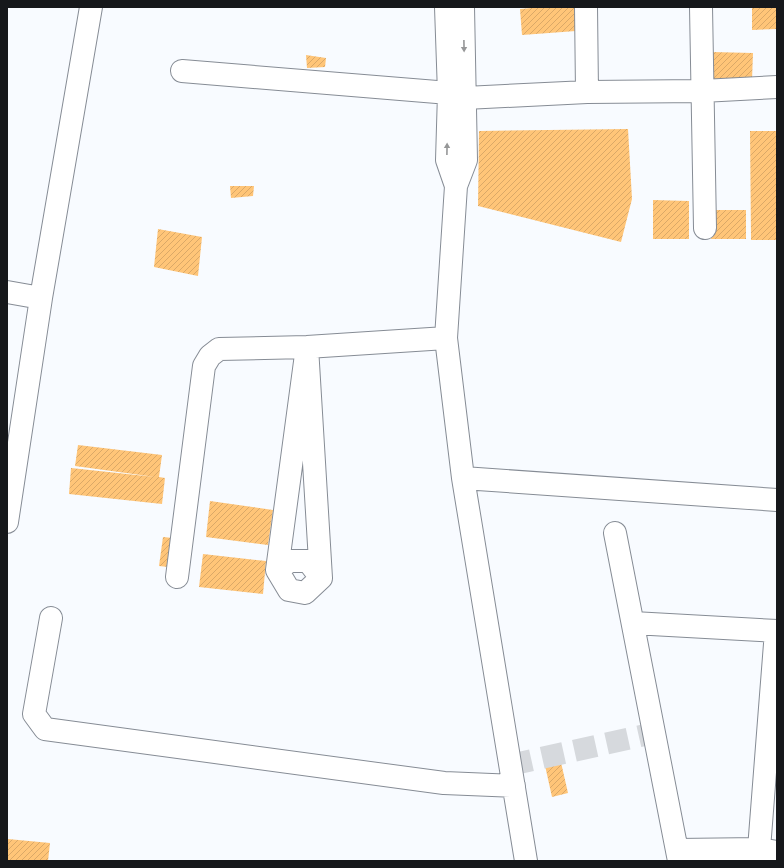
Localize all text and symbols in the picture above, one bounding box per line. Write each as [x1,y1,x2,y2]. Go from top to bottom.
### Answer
one-way arrow [461,40,467,53]
one-way arrow [444,143,451,155]

